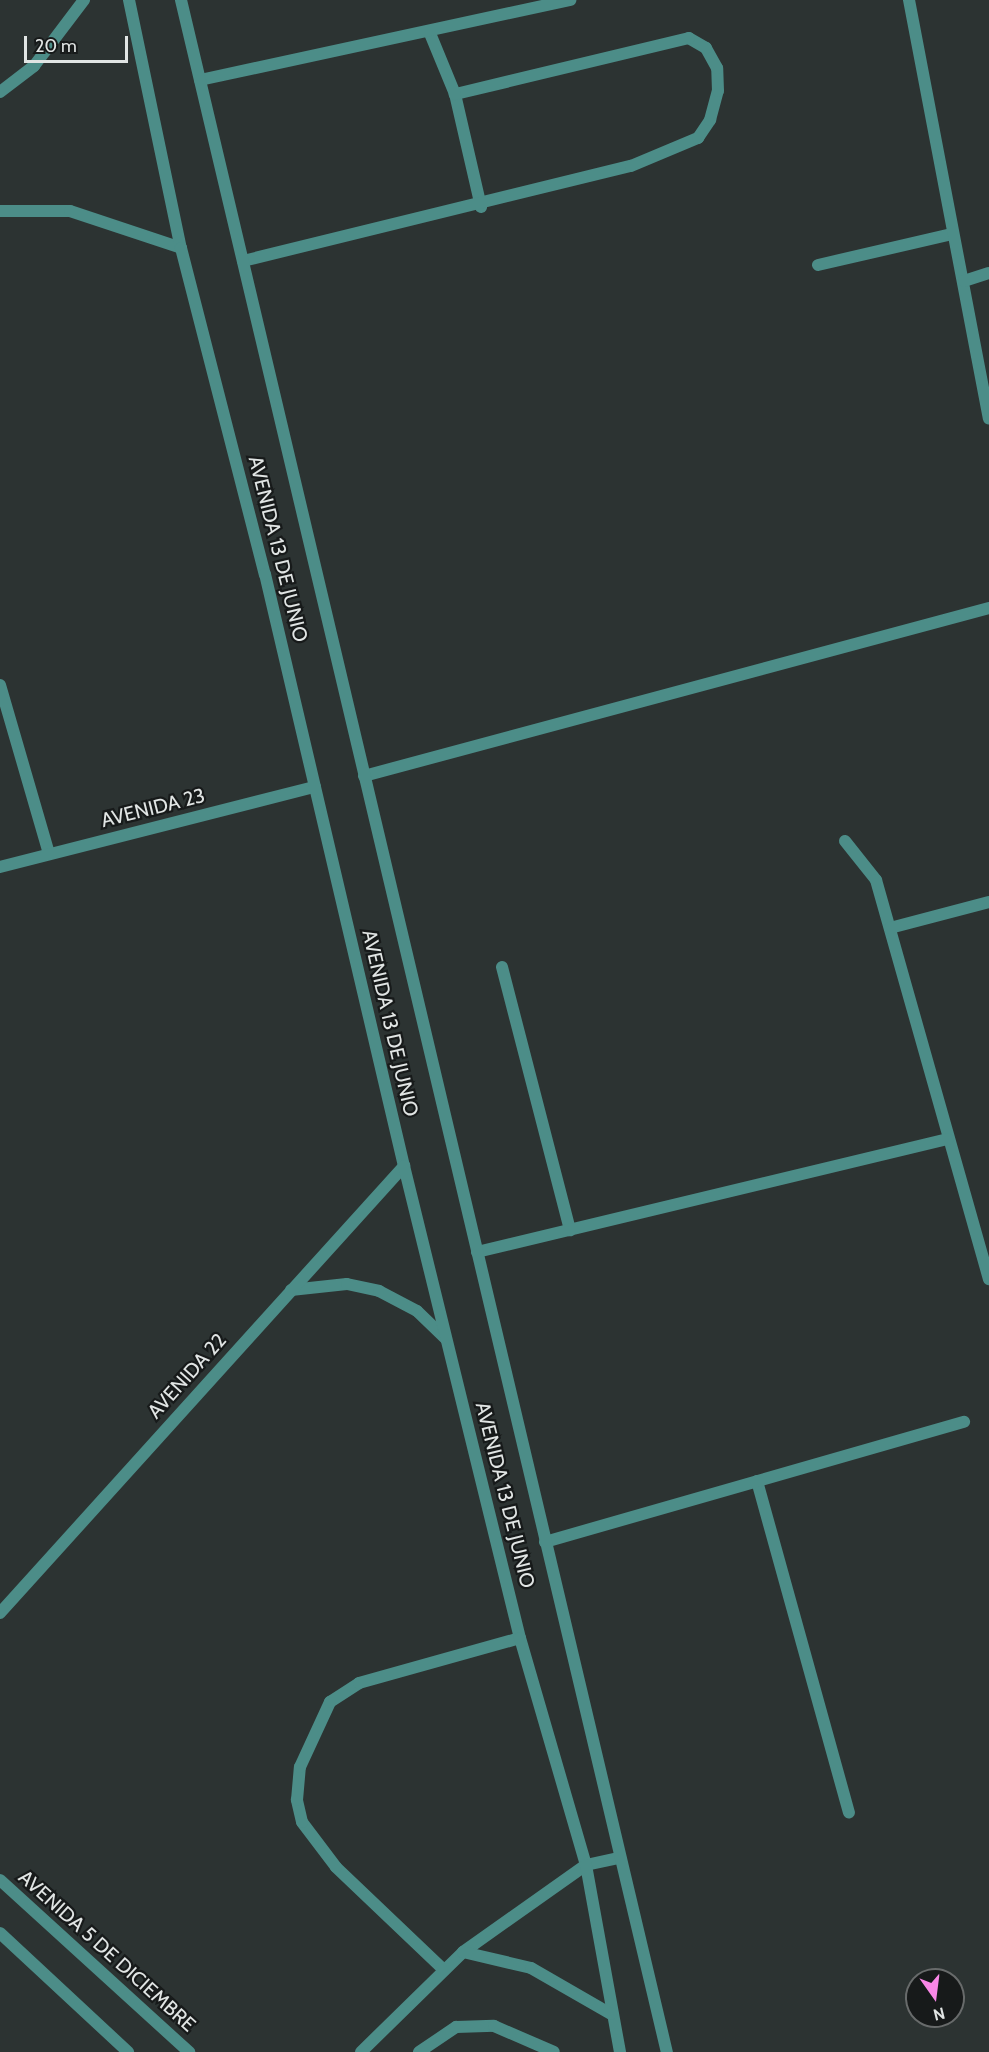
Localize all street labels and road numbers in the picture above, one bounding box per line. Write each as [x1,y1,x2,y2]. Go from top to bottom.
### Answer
street label: AVENIDA 13 DE JUNIO [243,453,313,645]
street label: AVENIDA 23 [99,784,207,832]
street label: AVENIDA 13 DE JUNIO [357,927,423,1119]
street label: AVENIDA 22 [143,1329,231,1423]
street label: AVENIDA 13 DE JUNIO [470,1399,540,1591]
street label: AVENIDA 5 DE DICIEMBRE [14,1865,200,2037]

